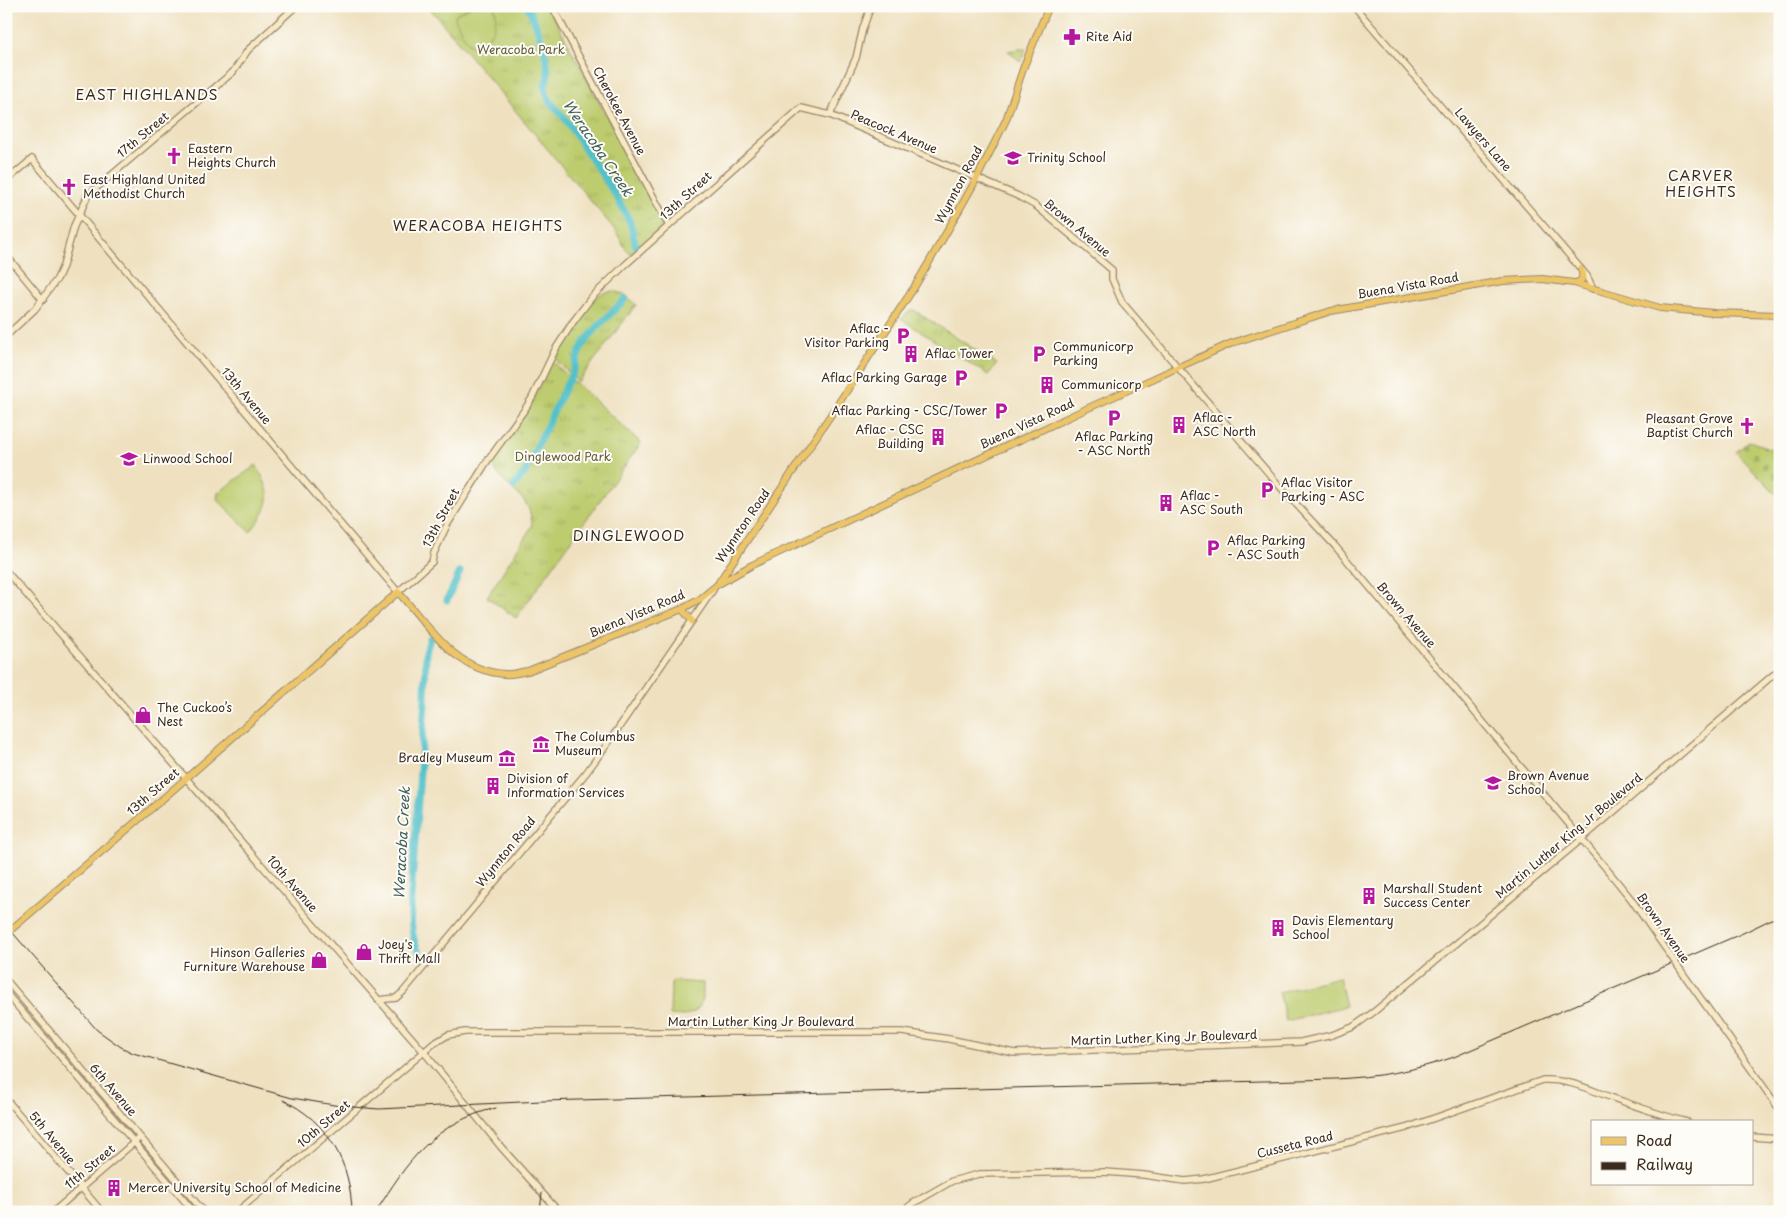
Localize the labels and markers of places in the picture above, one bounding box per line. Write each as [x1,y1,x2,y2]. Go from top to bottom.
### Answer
pharmacy icon: Rite Aid [1062,27,1082,47]
place label: Rite Aid [1086,27,1132,45]
place label: Eastern Heights Church [188,139,276,171]
church icon: Eastern Heights Church [164,146,184,166]
school or university icon: Trinity School [1003,148,1023,168]
place label: Trinity School [1027,148,1106,166]
place label: East Highland United Methodist Church [83,170,206,202]
church icon: East Highland United Methodist Church [59,177,79,197]
place label: Aflac - Visitor Parking [804,319,889,351]
parking icon: Aflac - Visitor Parking [893,326,913,346]
place label: Communicorp Parking [1053,337,1134,369]
building icon: Aflac Tower [901,344,921,364]
place label: Aflac Tower [925,344,994,362]
parking icon: Communicorp Parking [1029,344,1049,364]
place label: Aflac Parking Garage [821,368,947,386]
parking icon: Aflac Parking Garage [951,368,971,388]
building icon: Communicorp [1037,375,1057,395]
place label: Communicorp [1061,375,1142,393]
place label: Aflac Parking - CSC/Tower [831,401,987,419]
parking icon: Aflac Parking - CSC/Tower [991,401,1011,421]
parking icon: Aflac Parking - ASC North [1104,408,1124,428]
place label: Aflac - ASC North [1193,408,1256,440]
place label: Pleasant Grove Baptist Church [1646,409,1733,441]
building icon: Aflac - ASC North [1169,415,1189,435]
church icon: Pleasant Grove Baptist Church [1737,416,1757,436]
place label: Aflac - CSC Building [856,420,924,452]
building icon: Aflac - CSC Building [928,427,948,447]
place label: Aflac Parking - ASC North [1075,427,1153,459]
school or university icon: Linwood School [119,449,139,469]
place label: Linwood School [143,449,232,467]
place label: Aflac Visitor Parking - ASC [1281,473,1365,505]
parking icon: Aflac Visitor Parking - ASC [1257,480,1277,500]
place label: Aflac - ASC South [1180,486,1243,518]
building icon: Aflac - ASC South [1156,493,1176,513]
place label: Aflac Parking - ASC South [1227,531,1306,563]
parking icon: Aflac Parking - ASC South [1203,538,1223,558]
place label: The Cuckoo’s Nest [157,698,233,730]
shop icon: The Cuckoo’s Nest [133,705,153,725]
place label: The Columbus Museum [555,727,636,759]
museum icon: The Columbus Museum [531,734,551,754]
place label: Bradley Museum [398,748,493,766]
museum icon: Bradley Museum [497,748,517,768]
place label: Brown Avenue School [1507,766,1590,798]
place label: Division of Information Services [507,769,625,801]
school or university icon: Brown Avenue School [1483,773,1503,793]
building icon: Division of Information Services [483,776,503,796]
place label: Marshall Student Success Center [1383,879,1482,911]
building icon: Marshall Student Success Center [1359,886,1379,906]
place label: Davis Elementary School [1292,911,1394,943]
building icon: Davis Elementary School [1268,918,1288,938]
place label: Joey's Thrift Mall [378,935,440,967]
shop icon: Joey's Thrift Mall [354,942,374,962]
place label: Hinson Galleries Furniture Warehouse [183,943,306,975]
shop icon: Hinson Galleries Furniture Warehouse [309,950,329,970]
building icon: Mercer University School of Medicine [104,1178,124,1198]
place label: Mercer University School of Medicine [128,1178,342,1196]

